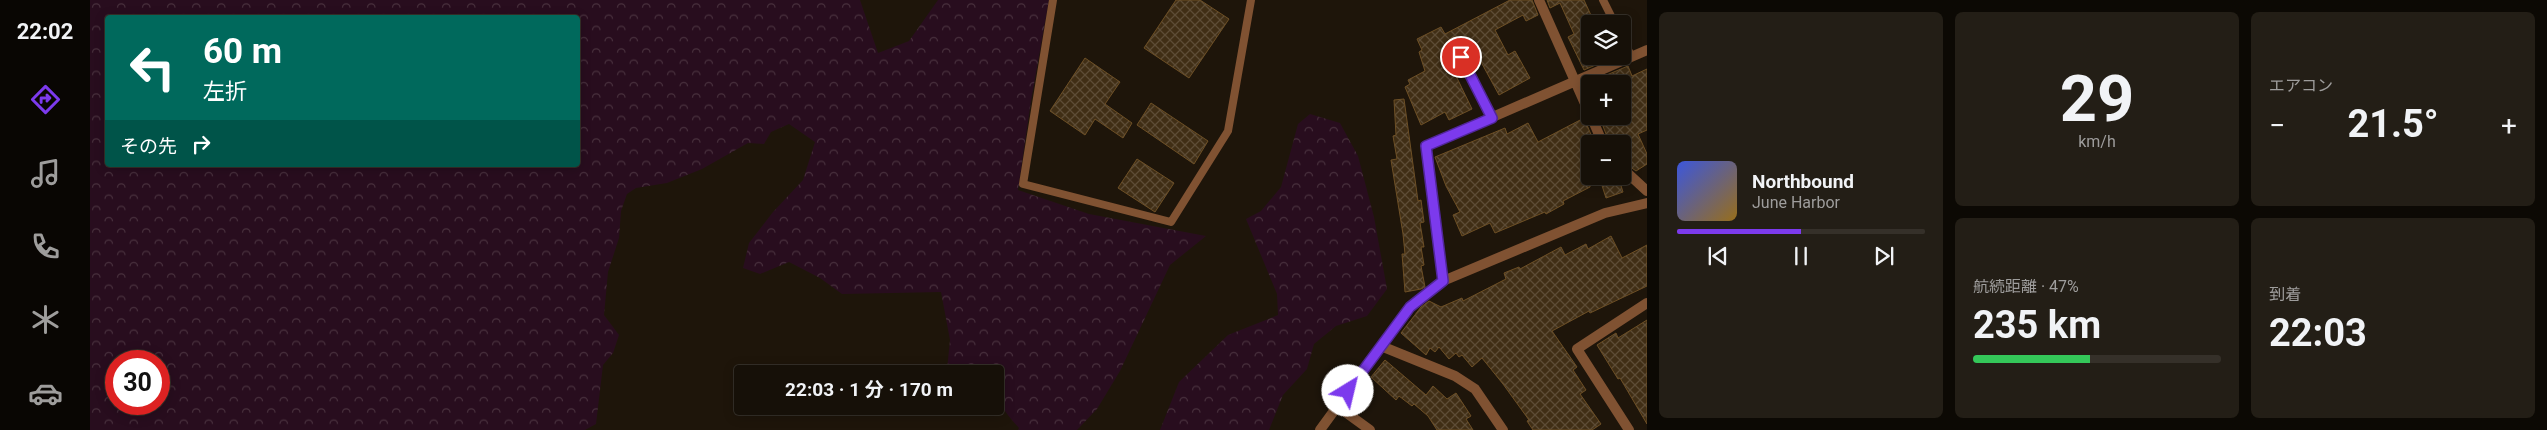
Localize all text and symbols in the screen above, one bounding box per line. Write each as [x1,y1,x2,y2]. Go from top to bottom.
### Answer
map controls [1581,15,1631,185]
button: layers [1581,15,1631,65]
text: 22:02 [17,19,73,44]
text: 60 m [203,31,282,72]
icon: left [120,35,185,100]
pin [1440,36,1482,78]
icon: arrive [1447,43,1475,71]
text: 29 [2060,61,2134,137]
button: + [1581,75,1631,125]
text: エアコン [2269,76,2333,95]
text: 左折 [203,79,247,104]
icon: directions [28,82,63,117]
text: 21.5° [2347,102,2439,146]
text: − [2269,109,2285,142]
text: + [2501,109,2517,142]
icon: right [187,130,215,158]
text: km/h [2078,132,2116,151]
text: その先 [120,135,177,158]
button: − [1581,135,1631,185]
icon: music [28,156,63,191]
text: Northbound [1752,170,1854,193]
text: June Harbor [1752,193,1840,212]
icon: phone [28,229,63,264]
icon: previous [1704,242,1732,270]
icon: pause [1787,242,1815,270]
icon: next [1870,242,1898,270]
text: 航続距離 · 47% [1973,277,2079,296]
text: 到着 [2269,285,2301,304]
icon: climate [28,302,63,337]
text: 235 km [1973,303,2101,347]
text: 22:03 [2269,311,2367,355]
speed limit sign: 30 [105,350,170,415]
position arrow [1321,364,1373,416]
icon: car [28,376,63,411]
text: 22:03 · 1 分 · 170 m [785,378,953,401]

